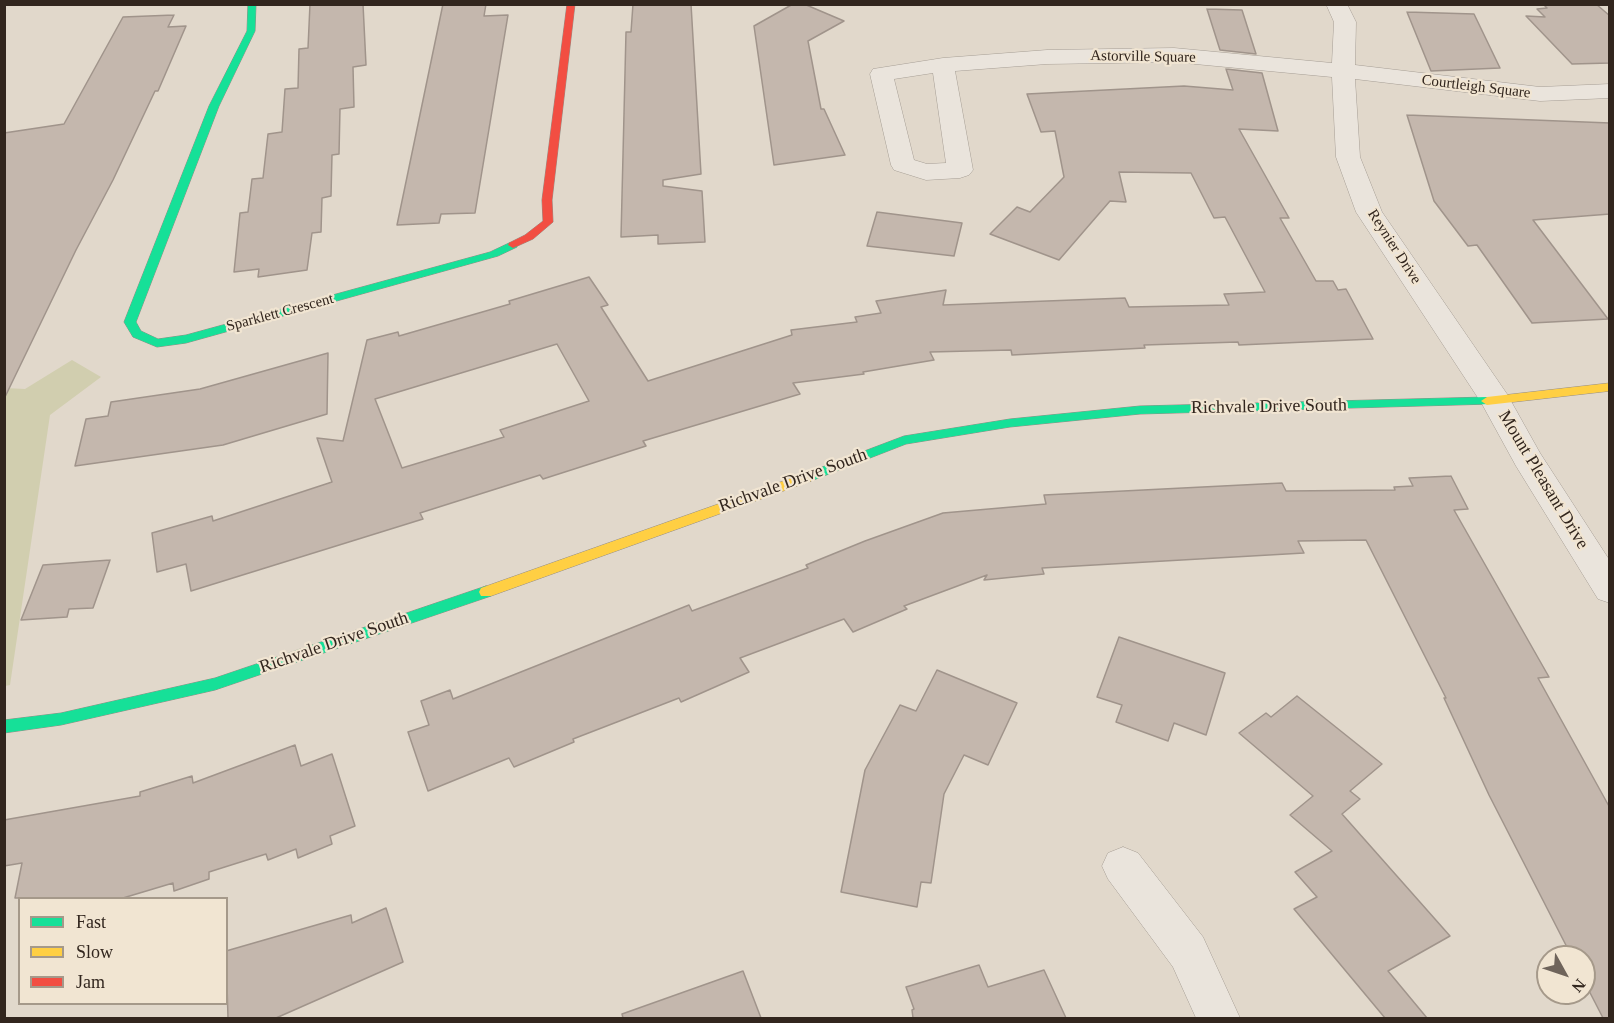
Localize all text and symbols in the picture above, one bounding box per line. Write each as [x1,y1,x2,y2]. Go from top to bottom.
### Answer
street label: Astorville Square [1090,47,1196,67]
street label: Courtleigh Square [1421,71,1531,103]
street label: Reynier Drive [1363,206,1425,288]
street label: Sparklett Crescent [224,290,336,336]
street label: Richvale Drive South [1191,395,1347,419]
street label: Mount Pleasant Drive [1493,407,1593,553]
street label: Richvale Drive South [716,444,870,518]
street label: Richvale Drive South [257,607,411,679]
legend [18,897,228,1005]
text: Fast [76,912,106,932]
text: Slow [76,942,113,962]
north arrow [1536,945,1596,1005]
text: Jam [76,972,105,992]
text: N [1568,976,1589,995]

